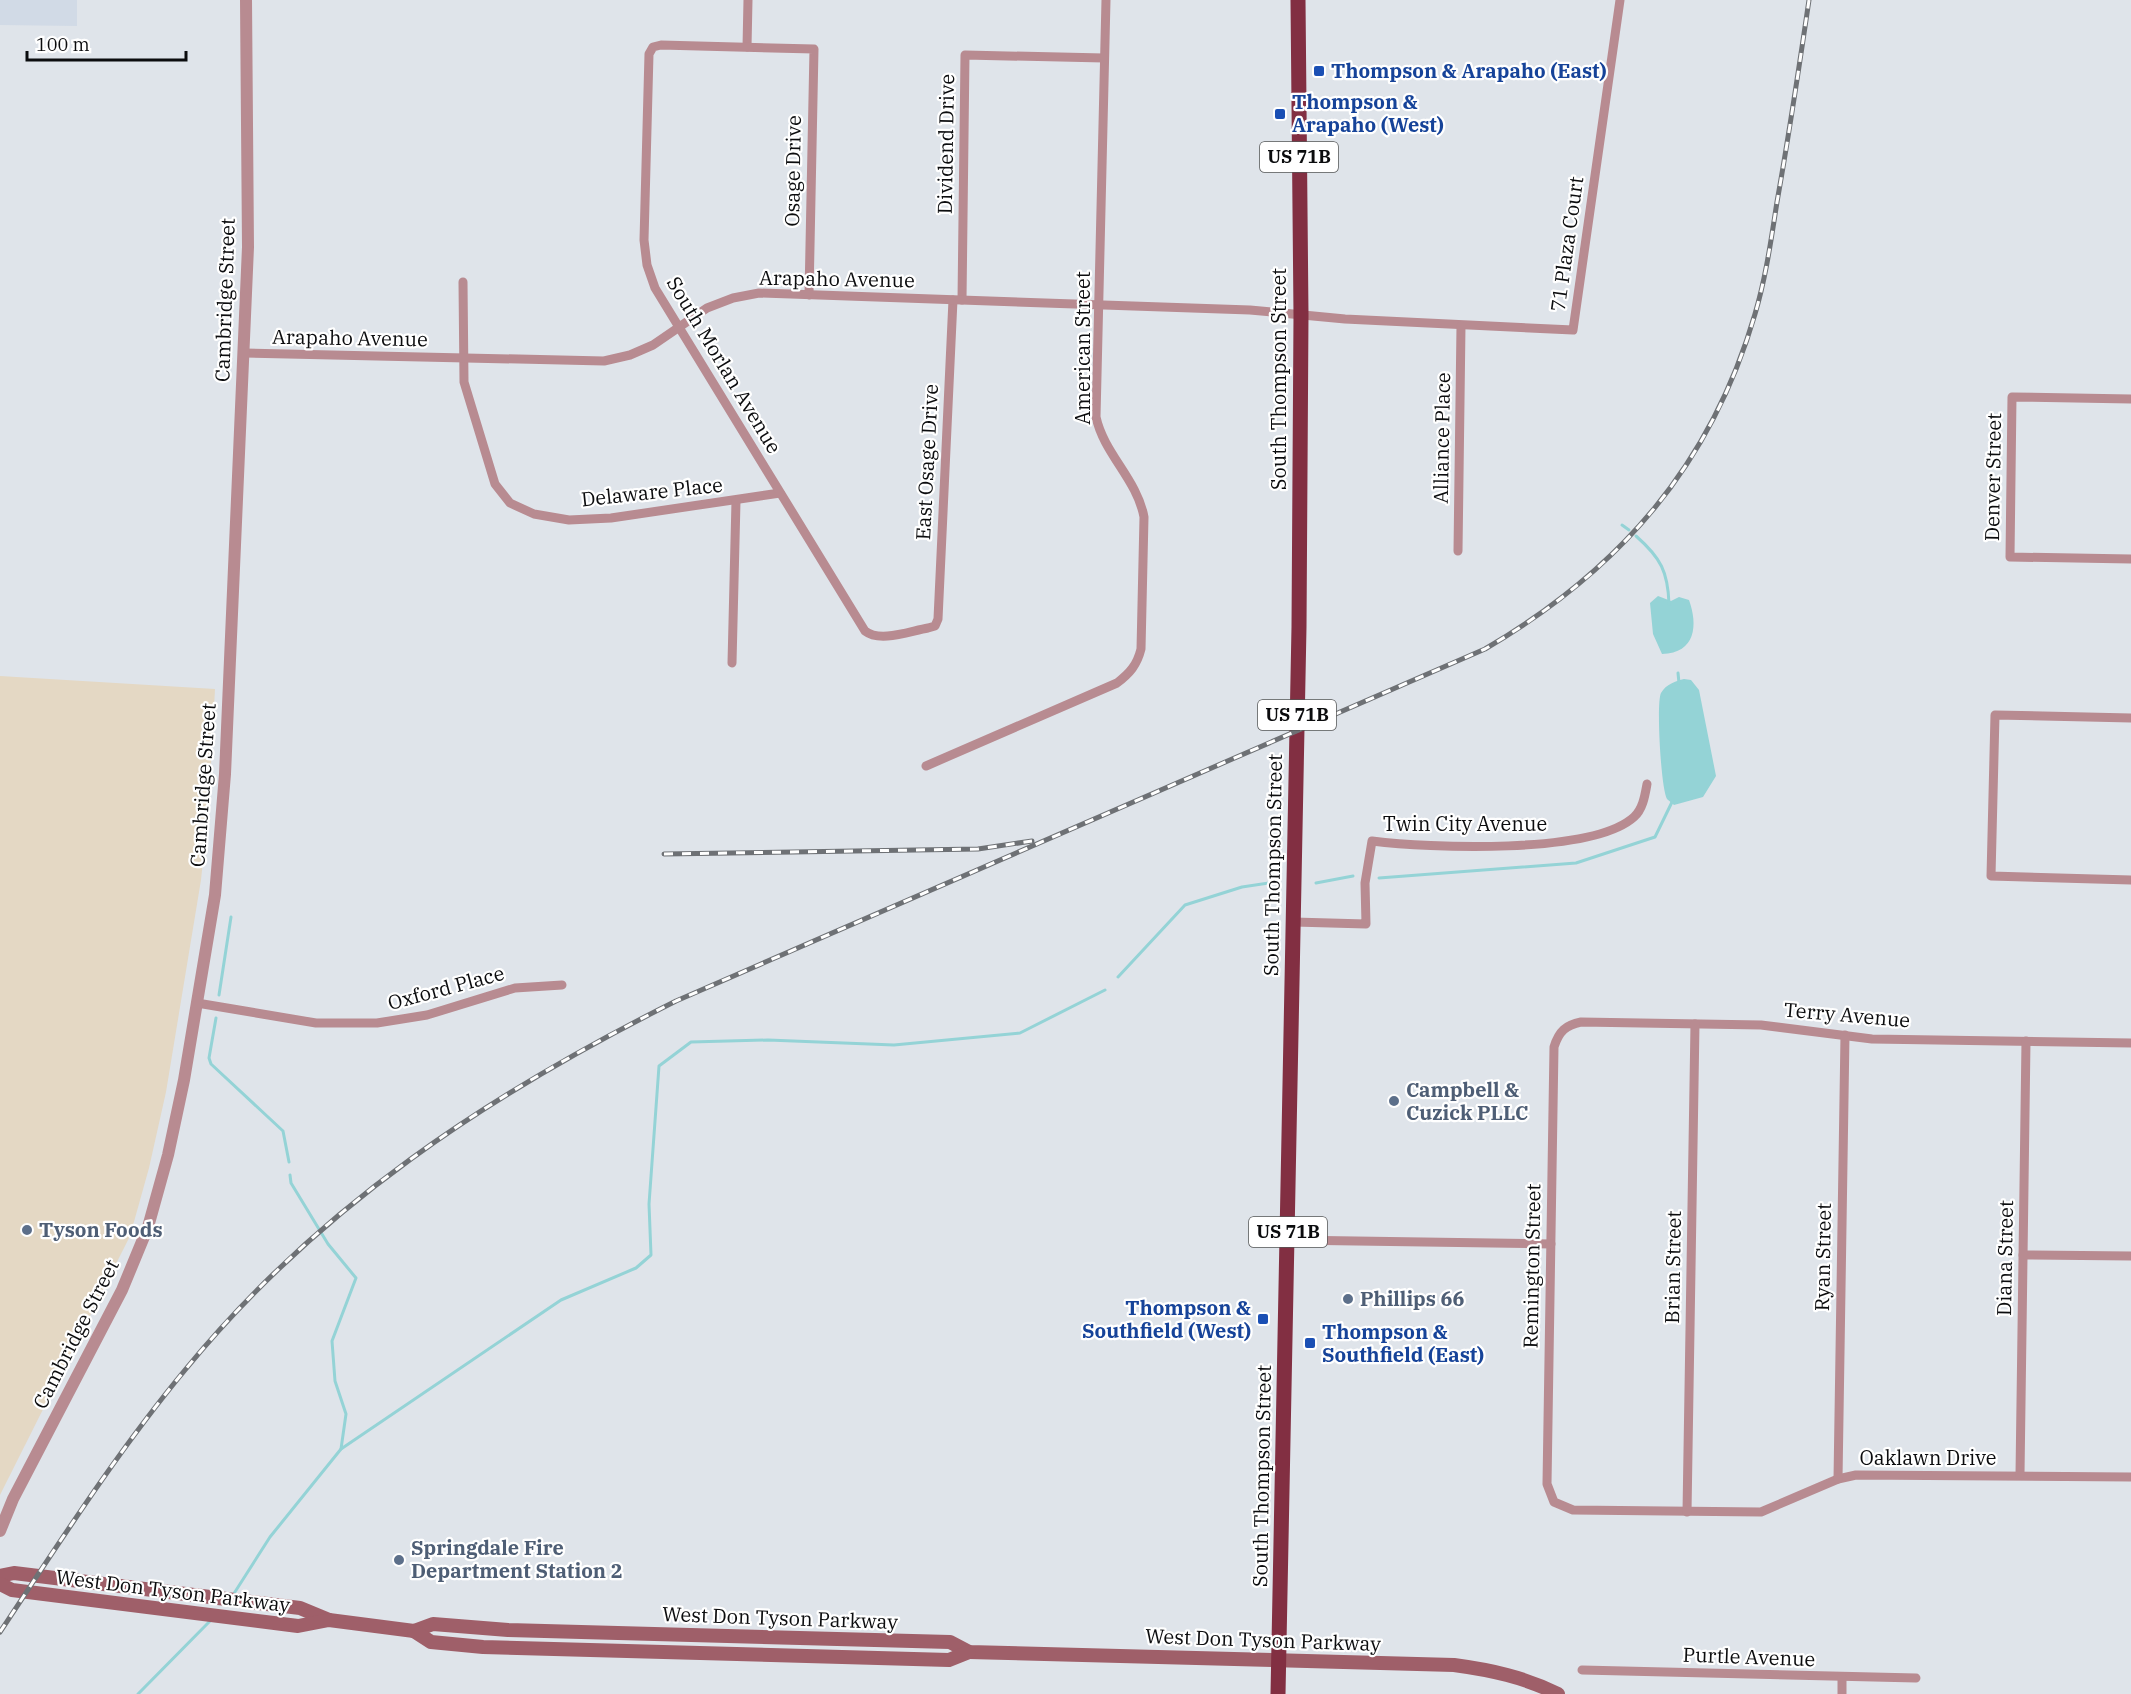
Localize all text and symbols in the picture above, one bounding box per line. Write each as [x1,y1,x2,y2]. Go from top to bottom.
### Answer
scale bar [27,24,186,62]
text: 100 m [36,33,90,56]
place label: Thompson & Arapaho (East) [1331,57,1607,84]
marker: Thompson & Arapaho (East) [1312,64,1326,78]
street label: Dividend Drive [931,74,960,214]
place label: Thompson & Arapaho (West) [1292,88,1444,138]
marker: Thompson & Arapaho (West) [1273,107,1287,121]
street label: Osage Drive [778,115,807,227]
road number: US 71B [1260,142,1338,172]
street label: 71 Plaza Court [1544,175,1589,313]
street label: Cambridge Street [208,217,241,383]
street label: Arapaho Avenue [759,264,915,293]
street label: South Thompson Street [1265,268,1292,490]
street label: South Morlan Avenue [661,271,788,458]
street label: American Street [1069,271,1096,425]
street label: Arapaho Avenue [272,323,428,352]
street label: Alliance Place [1427,372,1456,504]
street label: East Osage Drive [909,383,944,541]
street label: Denver Street [1978,413,2007,541]
street label: Delaware Place [580,471,724,512]
road number: US 71B [1258,700,1336,730]
street label: Cambridge Street [183,702,222,868]
street label: South Thompson Street [1257,754,1288,976]
street label: Twin City Avenue [1383,810,1547,837]
street label: Oxford Place [385,959,507,1016]
street label: Terry Avenue [1783,996,1911,1033]
place label: Campbell & Cuzick PLLC [1406,1076,1528,1126]
marker: Campbell & Cuzick PLLC [1387,1094,1401,1108]
street label: Remington Street [1517,1183,1546,1349]
street label: Diana Street [1990,1200,2019,1316]
street label: Ryan Street [1808,1203,1837,1311]
street label: Brian Street [1658,1210,1687,1324]
place label: Tyson Foods [39,1216,163,1243]
road number: US 71B [1249,1217,1327,1247]
marker: Tyson Foods [20,1223,34,1237]
street label: Cambridge Street [26,1254,125,1413]
place label: Phillips 66 [1360,1285,1465,1312]
marker: Phillips 66 [1341,1292,1355,1306]
place label: Thompson & Southfield (West) [1082,1294,1251,1344]
marker: Thompson & Southfield (West) [1256,1312,1270,1326]
place label: Thompson & Southfield (East) [1322,1318,1484,1368]
marker: Thompson & Southfield (East) [1303,1336,1317,1350]
street label: South Thompson Street [1246,1365,1277,1587]
street label: Oaklawn Drive [1859,1444,1997,1471]
place label: Springdale Fire Department Station 2 [411,1534,623,1584]
marker: Springdale Fire Department Station 2 [392,1553,406,1567]
street label: West Don Tyson Parkway [54,1563,292,1618]
street label: West Don Tyson Parkway [662,1600,899,1635]
street label: West Don Tyson Parkway [1145,1622,1382,1657]
street label: Purtle Avenue [1682,1641,1816,1672]

